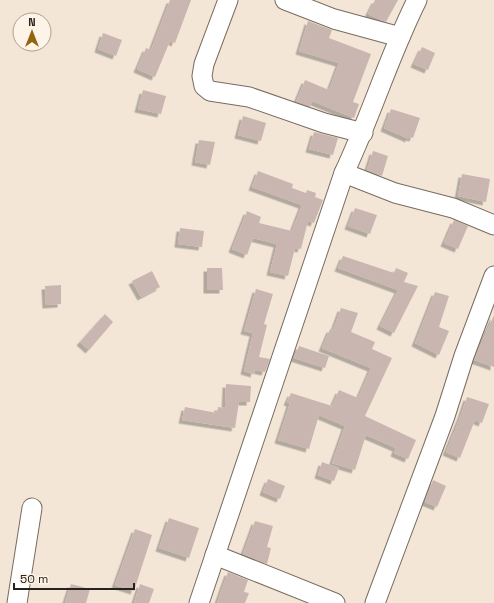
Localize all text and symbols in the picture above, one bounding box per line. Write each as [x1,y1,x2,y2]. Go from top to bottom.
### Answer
north arrow [12,12,52,52]
text: N [28,15,36,29]
scale bar [14,565,134,591]
text: 50 m [20,571,48,587]

